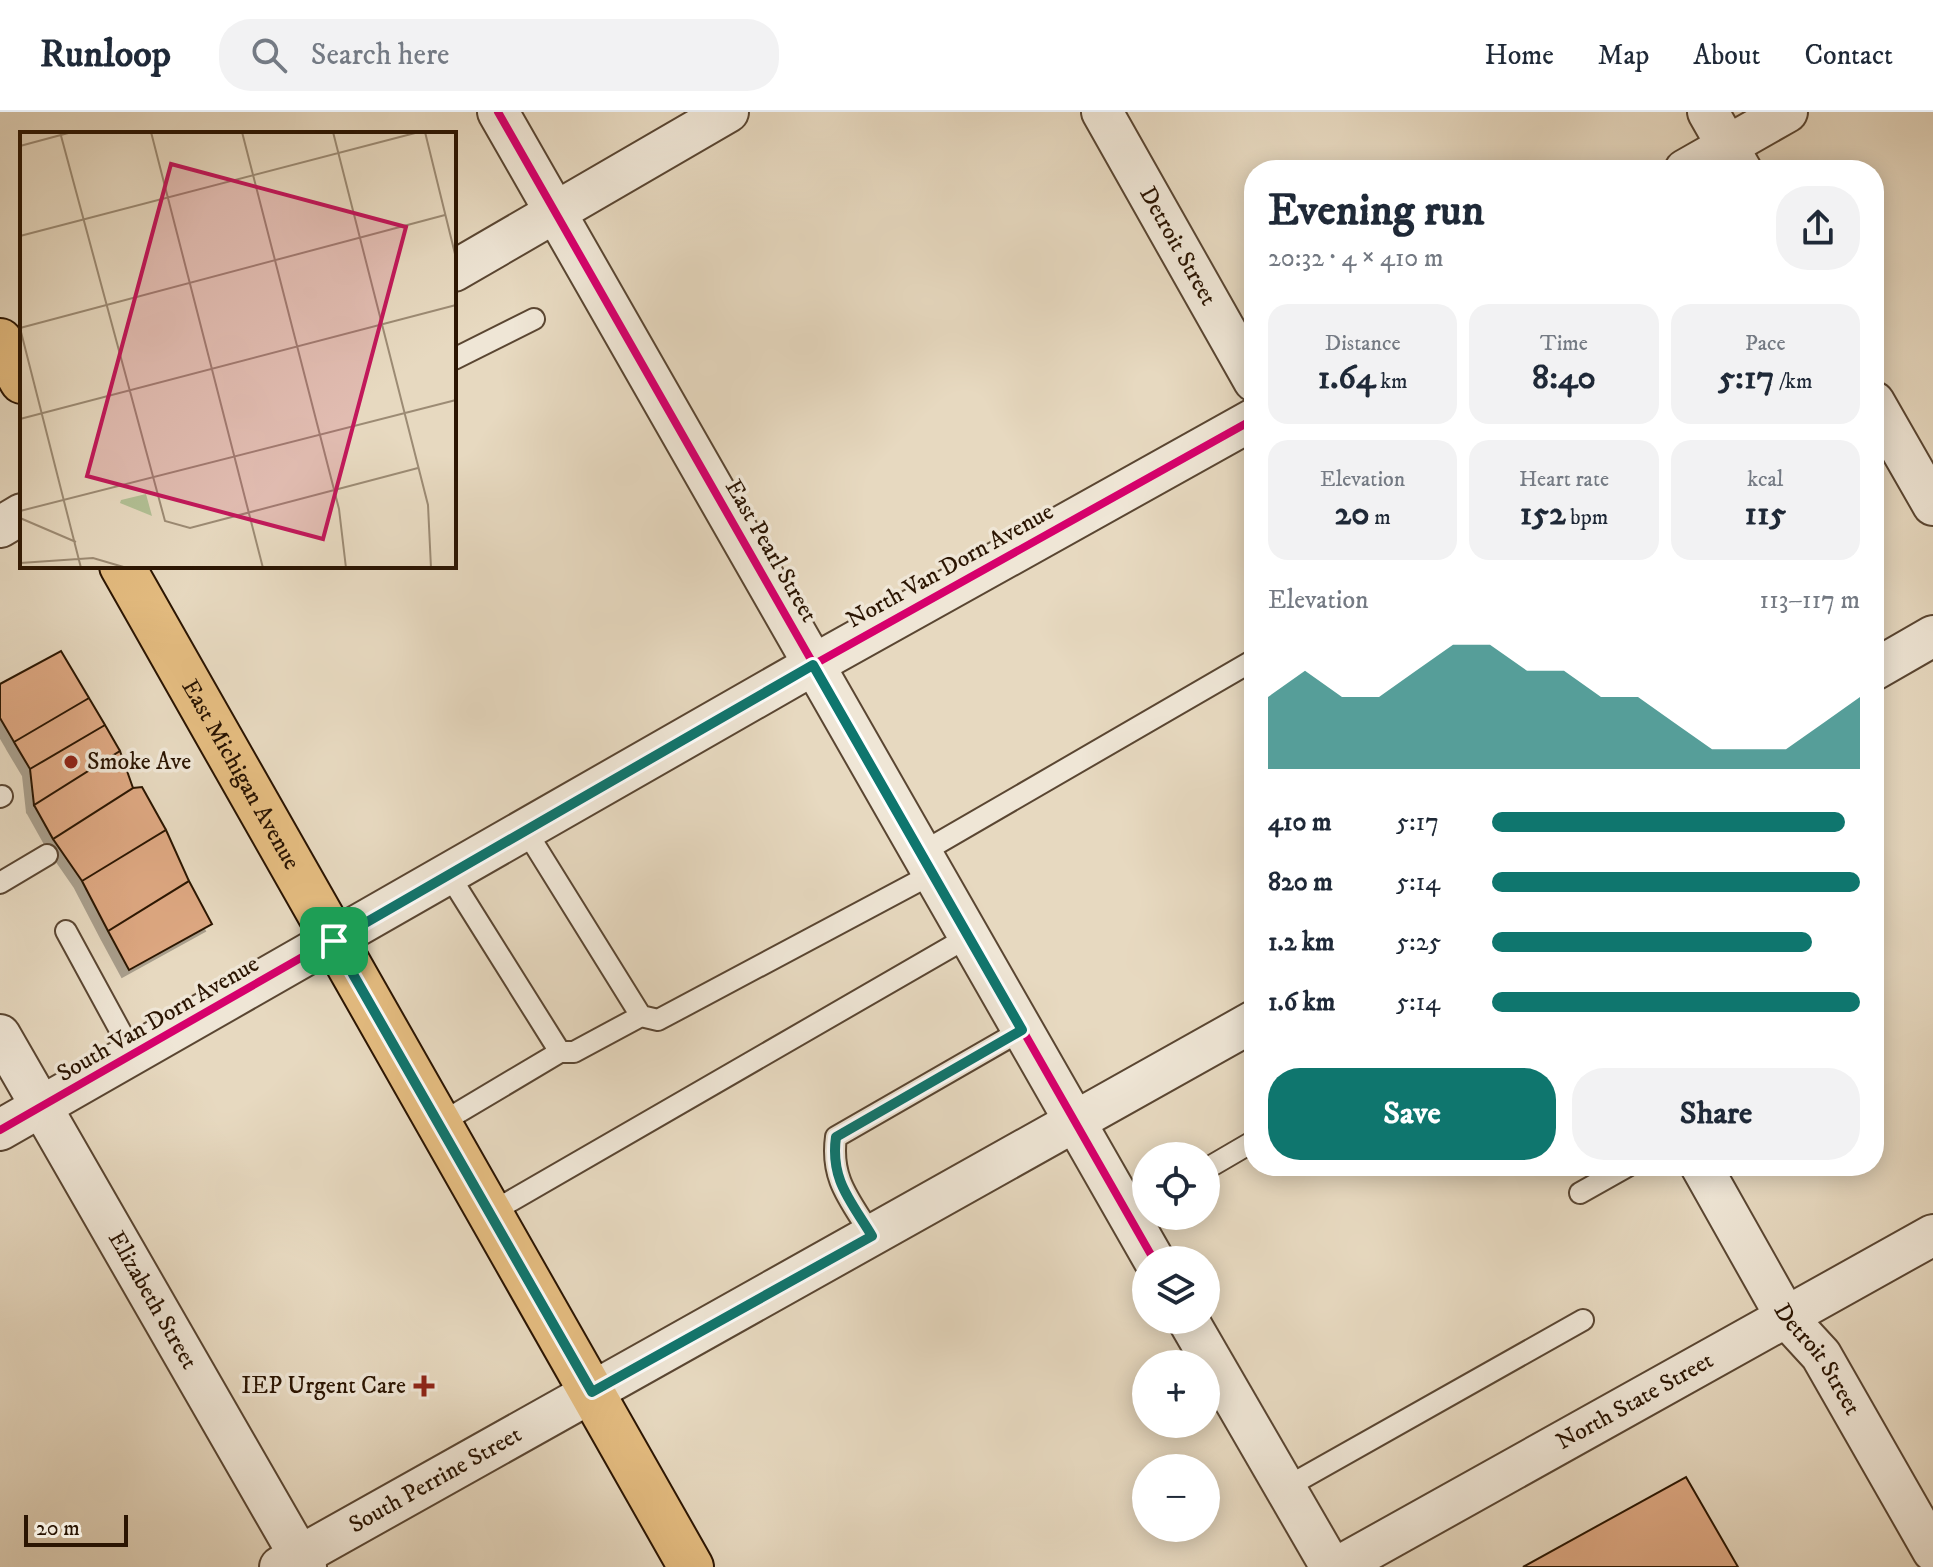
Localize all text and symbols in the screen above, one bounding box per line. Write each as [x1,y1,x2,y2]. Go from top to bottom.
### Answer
search box [219,19,779,91]
text: Runloop [40,31,171,79]
icon: search [247,33,291,77]
text: Search here [311,37,449,74]
text: Home [1485,38,1554,73]
text: Map [1598,38,1649,73]
text: About [1693,38,1760,73]
text: Contact [1804,38,1893,73]
inset map [20,132,456,568]
street label: Detroit Street [1132,181,1223,311]
text: Evening run [1268,184,1485,239]
button: share [1776,186,1860,270]
text: 20:32 · 4 × 410 m [1268,242,1443,275]
text: Distance [1325,330,1401,357]
text: Time [1540,330,1588,357]
text: Pace [1745,330,1786,357]
text: 1.64 [1318,357,1375,399]
text: 8:40 [1532,357,1596,399]
text: 5:17 [1718,357,1774,399]
text: km [1375,368,1408,395]
text: /km [1774,368,1812,395]
text: Elevation [1320,466,1405,493]
text: Heart rate [1519,466,1609,493]
text: kcal [1747,466,1783,493]
street label: East Pearl Street [718,474,824,628]
text: 20 [1335,493,1370,535]
text: 152 [1520,493,1566,535]
text: 115 [1744,493,1786,535]
street label: North Van Dorn Avenue [841,497,1059,635]
text: m [1370,504,1391,531]
text: bpm [1566,504,1608,531]
text: Elevation [1268,584,1369,617]
text: 113–117 m [1760,584,1860,617]
street label: East Michigan Avenue [175,674,307,875]
place label: Smoke Ave [87,747,191,777]
marker: Smoke Ave [62,753,80,771]
text: 410 m [1268,806,1332,839]
text: 5:17 [1396,806,1439,839]
text: 820 m [1268,866,1333,899]
text: 5:14 [1396,866,1440,899]
pin [300,907,368,975]
icon: arrive [312,919,356,963]
text: 1.2 km [1268,926,1334,959]
text: 5:25 [1396,926,1441,959]
street label: South Van Dorn Avenue [52,949,264,1089]
text: 1.6 km [1268,986,1335,1019]
text: 5:14 [1396,986,1440,1019]
button: Save [1268,1068,1556,1160]
button: Share [1572,1068,1860,1160]
map controls [1132,1142,1220,1542]
button: locate [1132,1142,1220,1230]
street label: Elizabeth Street [101,1226,204,1375]
button: layers [1132,1246,1220,1334]
street label: Detroit Street [1766,1298,1867,1421]
street label: North State Street [1551,1345,1719,1457]
button: + [1132,1350,1220,1438]
place label: IEP Urgent Care [241,1371,406,1401]
marker: IEP Urgent Care [413,1375,435,1397]
street label: South Perrine Street [344,1419,527,1540]
button: − [1132,1454,1220,1542]
scale bar [24,1511,128,1547]
text: 20 m [36,1515,80,1542]

